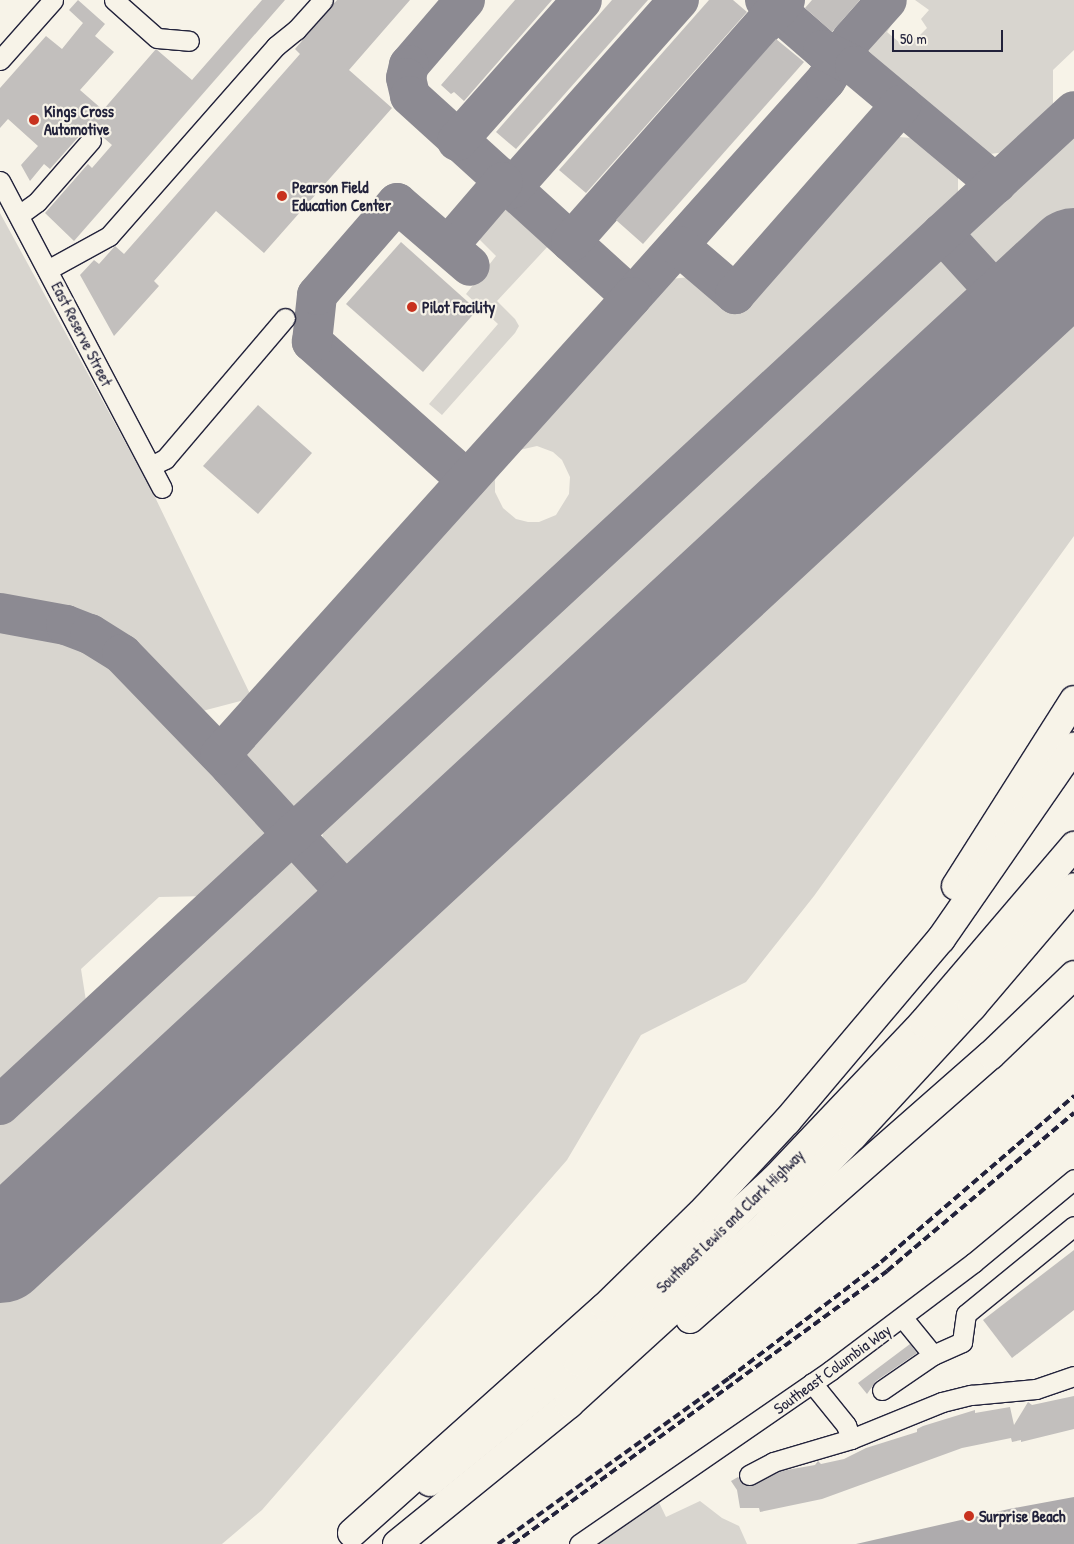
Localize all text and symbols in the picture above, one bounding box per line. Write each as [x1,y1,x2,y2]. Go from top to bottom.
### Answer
scale bar [894,20,1005,52]
text: 50 m [900,28,927,49]
place label: Kings Cross Automotive [44,101,114,139]
marker: Kings Cross Automotive [28,114,40,126]
place label: Pearson Field Education Center [292,177,391,215]
marker: Pearson Field Education Center [276,190,288,202]
street label: East Reserve Street [47,279,117,389]
place label: Pilot Facility [422,297,495,317]
marker: Pilot Facility [406,301,418,313]
street label: Southeast Lewis and Clark Highway [652,1145,808,1297]
street label: Southeast Columbia Way [770,1320,894,1418]
place label: Surprise Beach [979,1506,1065,1526]
marker: Surprise Beach [963,1510,975,1522]

